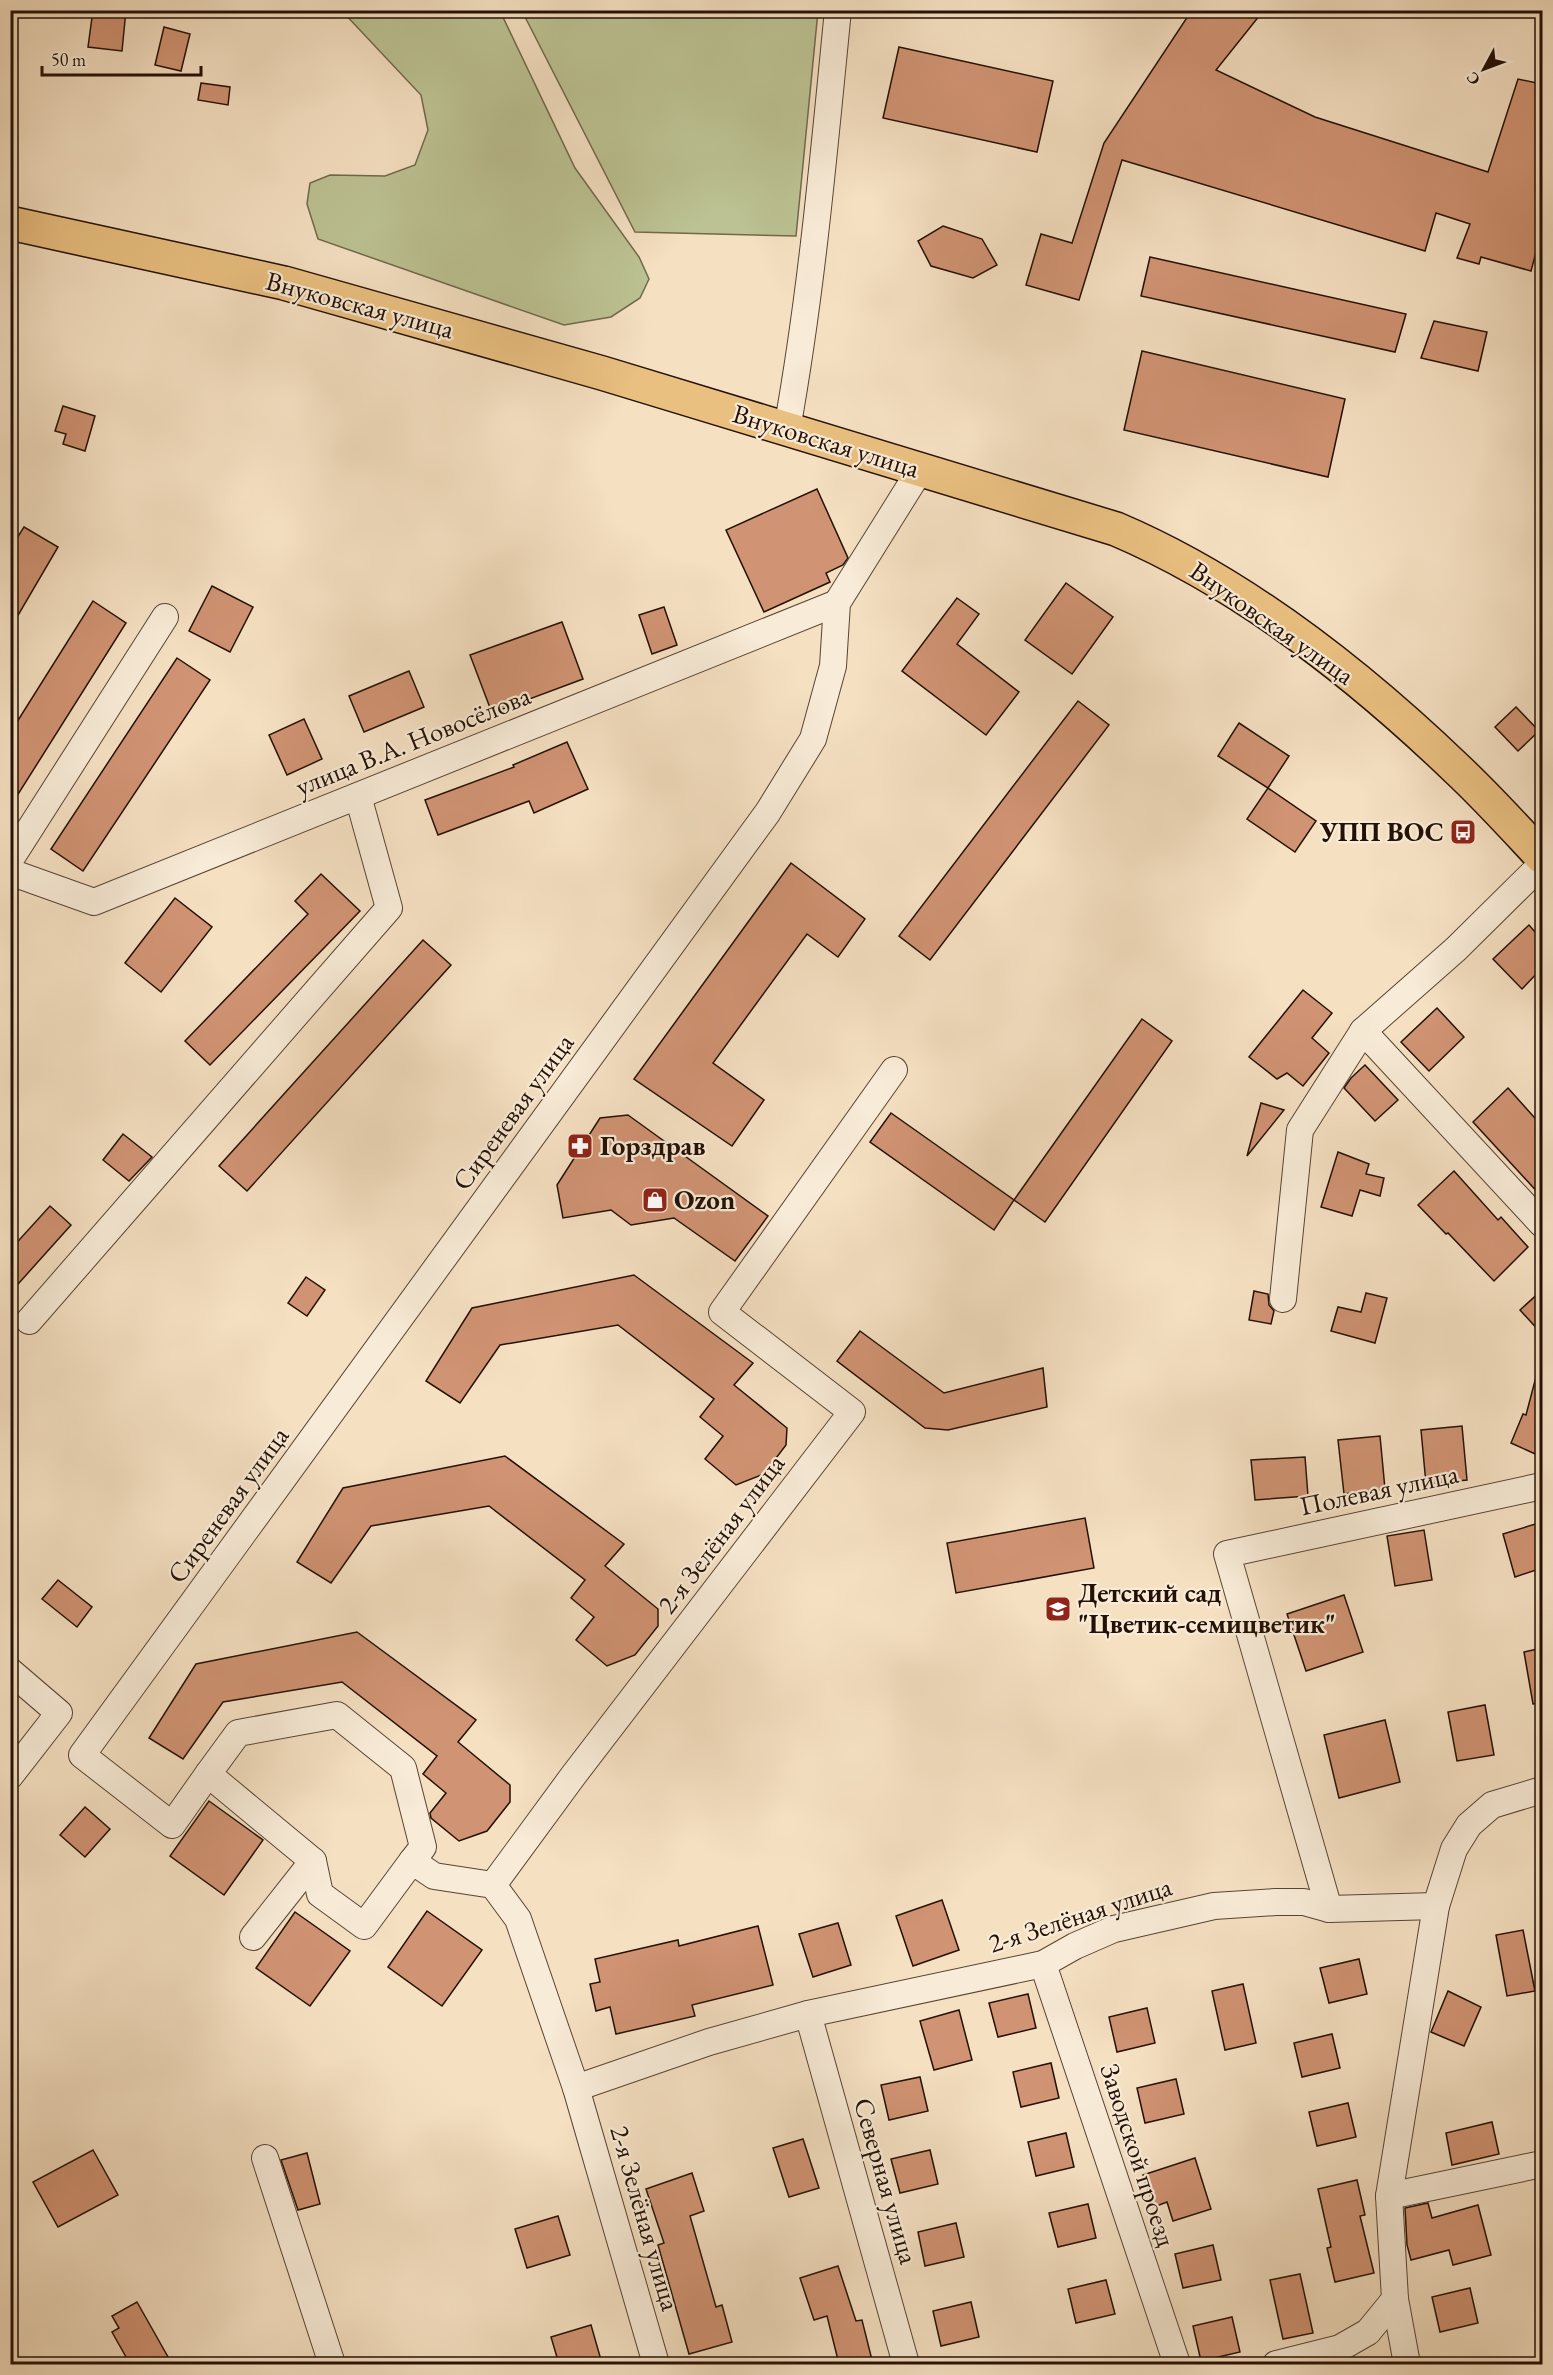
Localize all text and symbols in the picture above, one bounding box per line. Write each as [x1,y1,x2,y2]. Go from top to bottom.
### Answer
scale bar [42,39,201,77]
north arrow [1454,39,1514,99]
text: 50 m [51,48,86,71]
text: С [1461,67,1485,90]
street label: Внуковская улица [262,263,458,346]
street label: Внуковская улица [729,396,924,486]
street label: Внуковская улица [1183,553,1362,692]
street label: улица В.А. Новосёлова [290,677,536,804]
place label: УПП ВОС [1319,814,1444,849]
bus stop icon: УПП ВОС [1448,817,1478,847]
street label: Сиреневая улица [444,1026,581,1197]
place label: Горздрав [600,1128,705,1163]
pharmacy icon: Горздрав [565,1131,595,1161]
place label: Ozon [674,1182,735,1217]
shop icon: Ozon [640,1185,670,1215]
street label: Сиреневая улица [159,1419,296,1590]
street label: 2-я Зелёная улица [649,1447,792,1621]
street label: Полевая улица [1296,1456,1462,1523]
place label: Детский сад "Цветик-семицветик" [1078,1575,1336,1641]
school or university icon: Детский сад "Цветик-семицветик" [1043,1594,1073,1624]
street label: 2-я Зелёная улица [984,1868,1176,1961]
street label: Заводской проезд [1092,2059,1185,2251]
street label: Северная улица [846,2094,927,2268]
street label: 2-я Зелёная улица [602,2121,689,2315]

